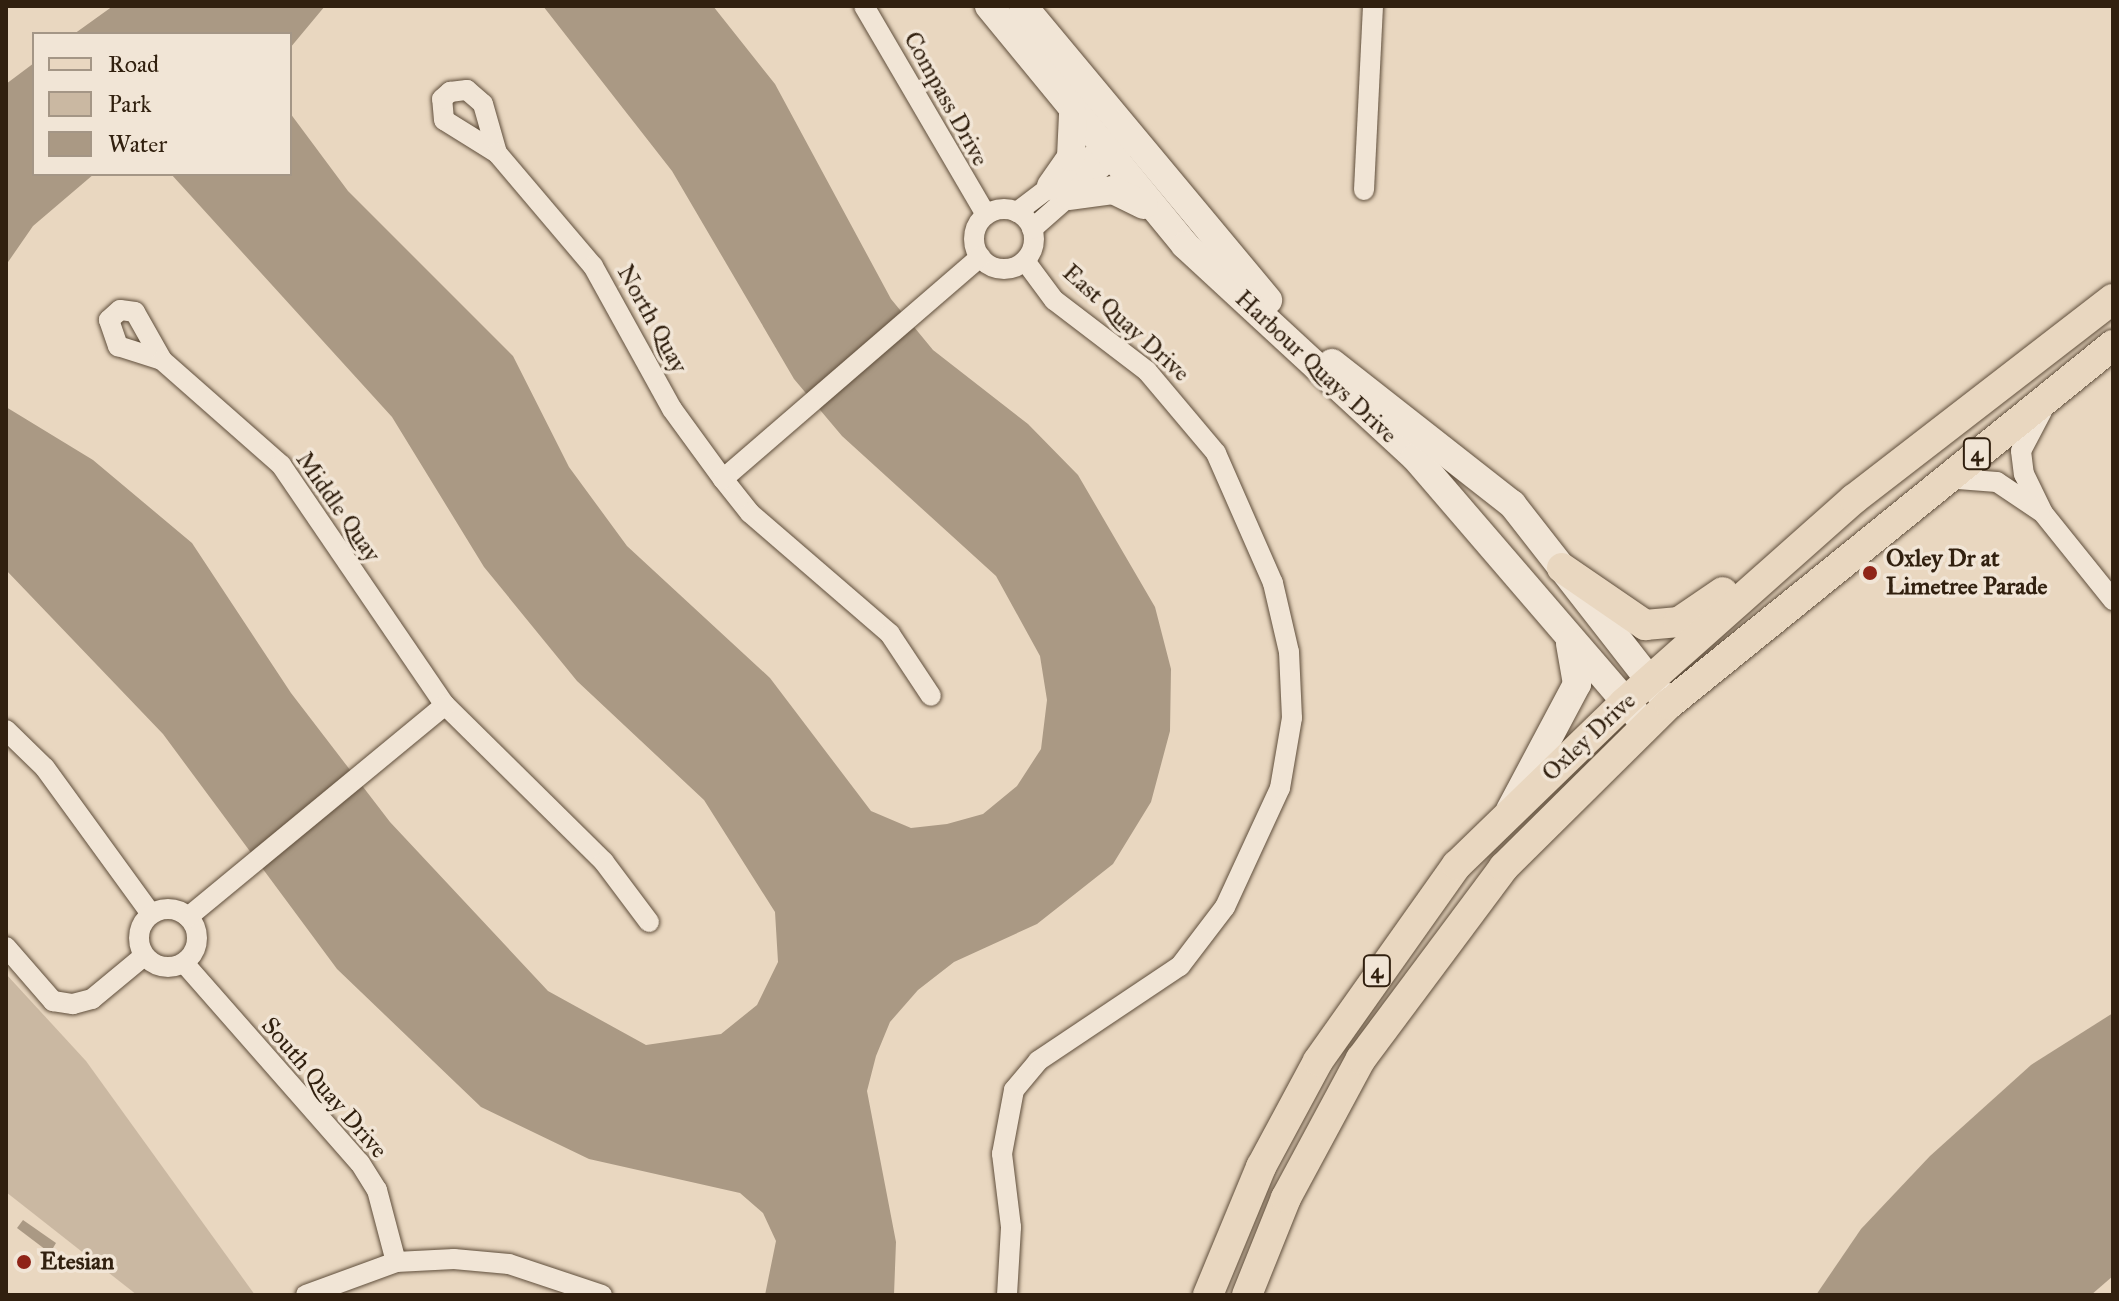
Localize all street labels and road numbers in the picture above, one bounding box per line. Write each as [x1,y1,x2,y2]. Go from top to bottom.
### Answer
street label: Compass Drive [897,27,995,171]
street label: East Quay Drive [1056,258,1196,388]
street label: North Quay [611,260,693,378]
street label: Harbour Quays Drive [1229,285,1403,449]
road number: 4 [1961,436,1993,472]
street label: Middle Quay [290,446,386,568]
street label: Oxley Drive [1536,687,1642,787]
road number: 4 [1361,953,1393,989]
street label: South Quay Drive [255,1012,393,1164]

